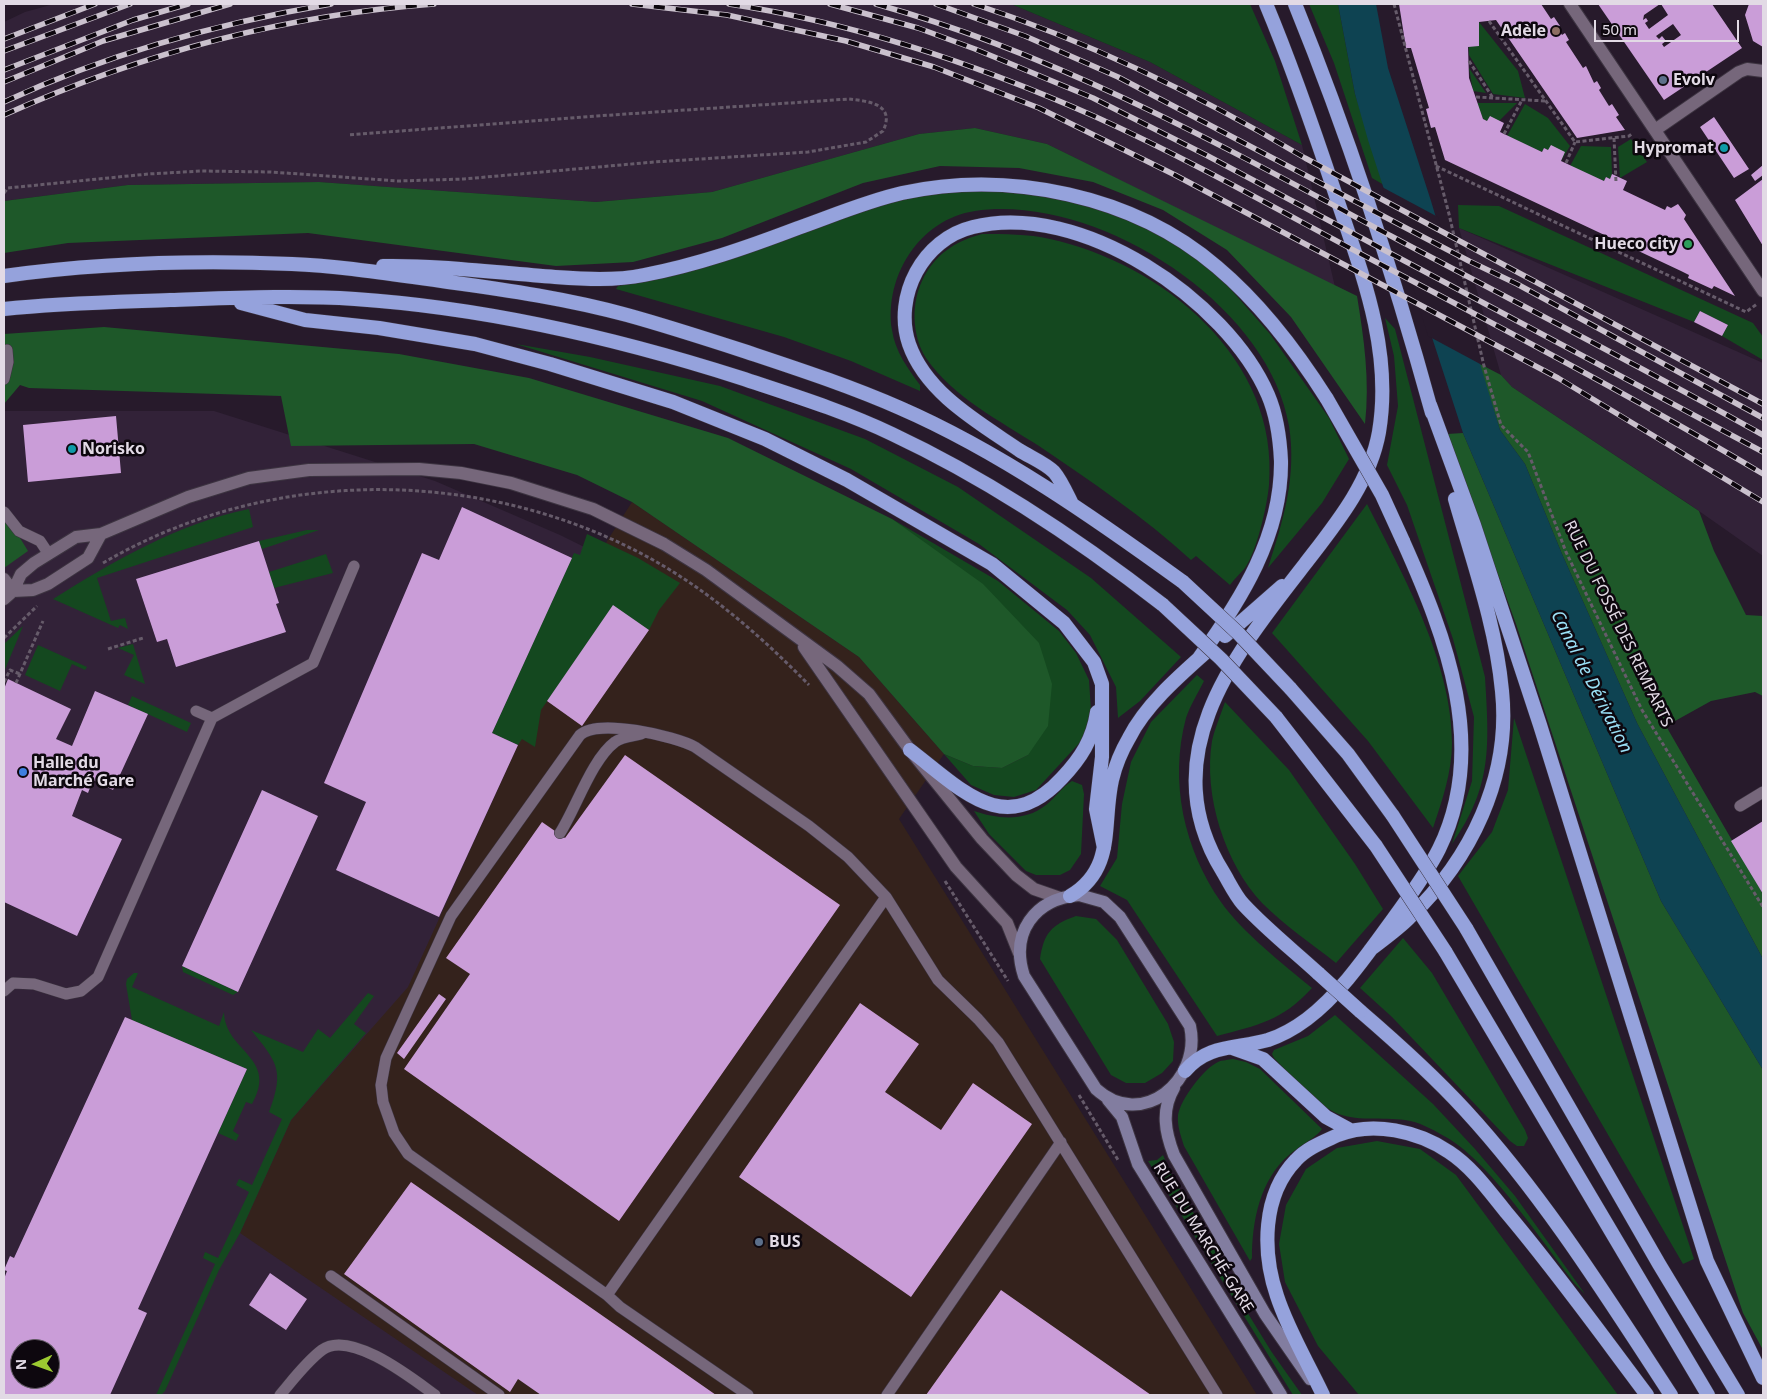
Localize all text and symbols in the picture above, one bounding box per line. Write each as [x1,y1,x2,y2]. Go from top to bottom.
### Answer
scale bar [1597,10,1742,42]
text: 50 m [1602,19,1637,39]
place label: Adèle [1501,21,1546,41]
marker: Adèle [1550,25,1562,37]
place label: Evolv [1673,70,1715,90]
marker: Evolv [1657,74,1669,86]
place label: Hypromat [1634,138,1714,158]
marker: Hypromat [1718,142,1730,154]
place label: Hueco city [1594,234,1678,254]
marker: Hueco city [1682,238,1694,250]
place label: Norisko [82,439,145,459]
marker: Norisko [66,443,78,455]
street label: RUE DU FOSSÉ DES REMPARTS [1560,518,1676,730]
water label: Canal de Dérivation [1546,607,1636,757]
place label: Halle du Marché Gare [33,753,134,791]
marker: Halle du Marché Gare [17,766,29,778]
street label: RUE DU MARCHÉ-GARE [1149,1159,1257,1317]
place label: BUS [769,1232,801,1252]
marker: BUS [753,1236,765,1248]
north arrow [10,1339,60,1389]
text: N [11,1358,30,1371]

